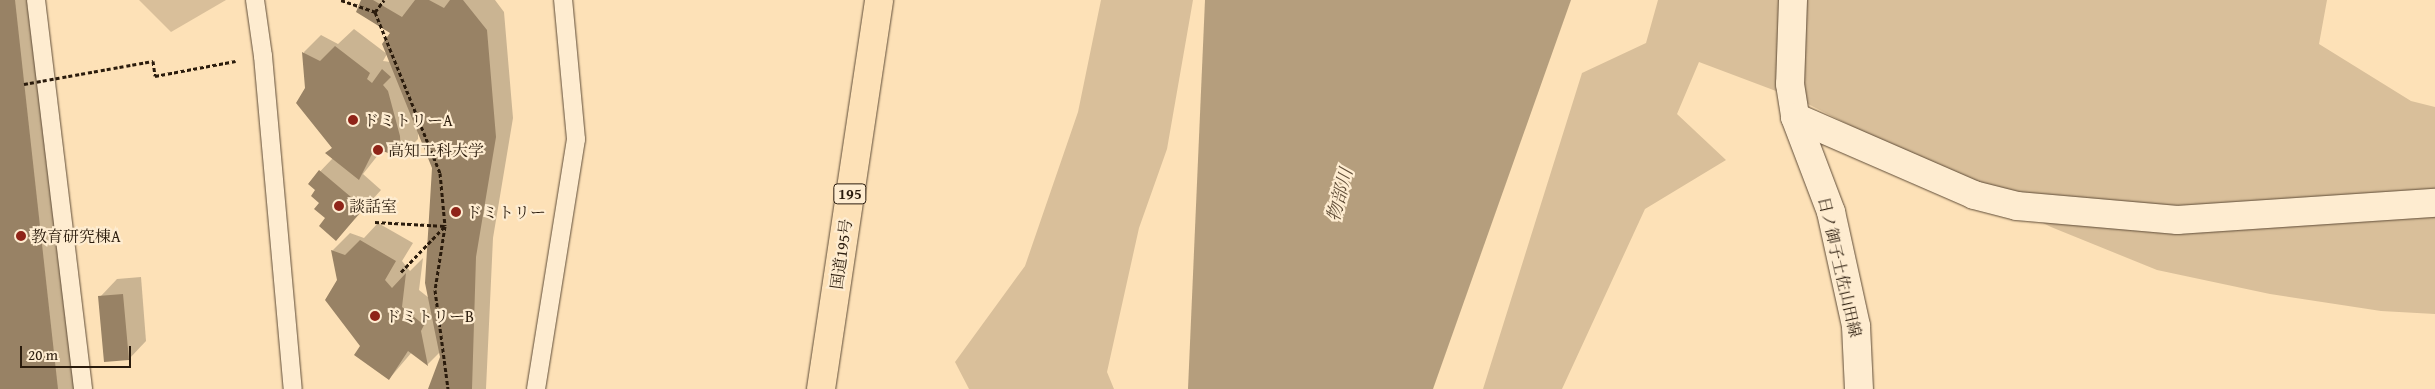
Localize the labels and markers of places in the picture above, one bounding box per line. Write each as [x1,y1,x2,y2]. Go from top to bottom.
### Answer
place label: ドミトリーA [363,110,453,130]
marker: ドミトリーA [347,114,359,126]
place label: 高知工科大学 [388,140,484,160]
marker: 高知工科大学 [372,144,384,156]
place label: 談話室 [349,196,397,216]
marker: 談話室 [333,200,345,212]
place label: ドミトリー [466,202,546,222]
marker: ドミトリー [450,206,462,218]
place label: 教育研究棟A [31,226,121,246]
marker: 教育研究棟A [15,230,27,242]
place label: ドミトリーB [385,306,474,326]
marker: ドミトリーB [369,310,381,322]

